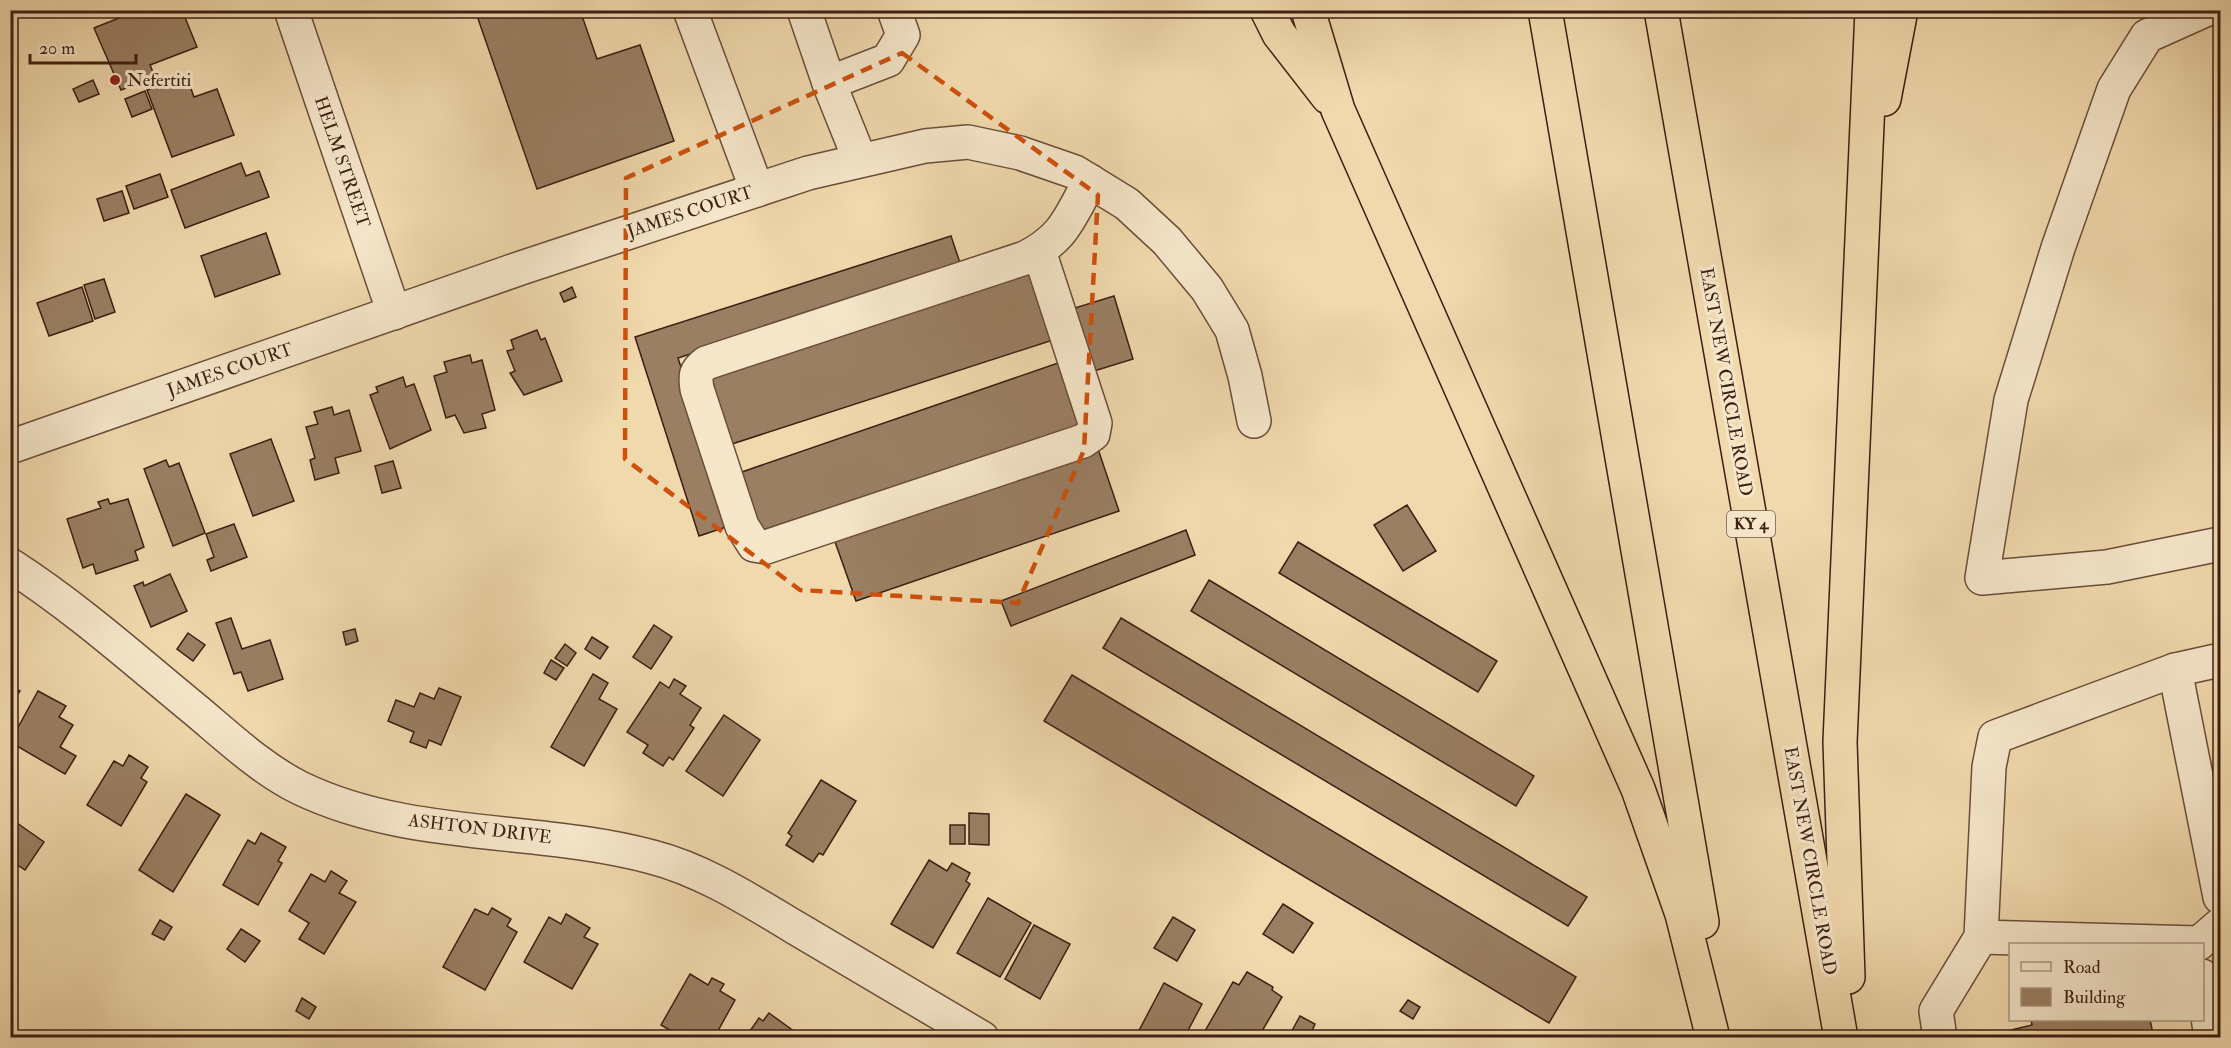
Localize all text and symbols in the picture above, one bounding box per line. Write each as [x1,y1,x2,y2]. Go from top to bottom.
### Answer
scale bar [30,27,136,65]
text: 20 m [39,37,75,60]
place label: Nefertiti [127,69,192,92]
marker: Nefertiti [108,73,122,87]
street label: HELM STREET [309,93,375,231]
street label: JAMES COURT [623,181,757,244]
street label: EAST NEW CIRCLE ROAD [1695,266,1757,498]
street label: JAMES COURT [163,338,297,403]
road number: KY 4 [1727,511,1775,537]
street label: EAST NEW CIRCLE ROAD [1779,745,1841,977]
street label: ASHTON DRIVE [406,809,553,849]
legend [2009,943,2204,1021]
text: Road [2063,956,2101,979]
text: Building [2063,986,2126,1009]

